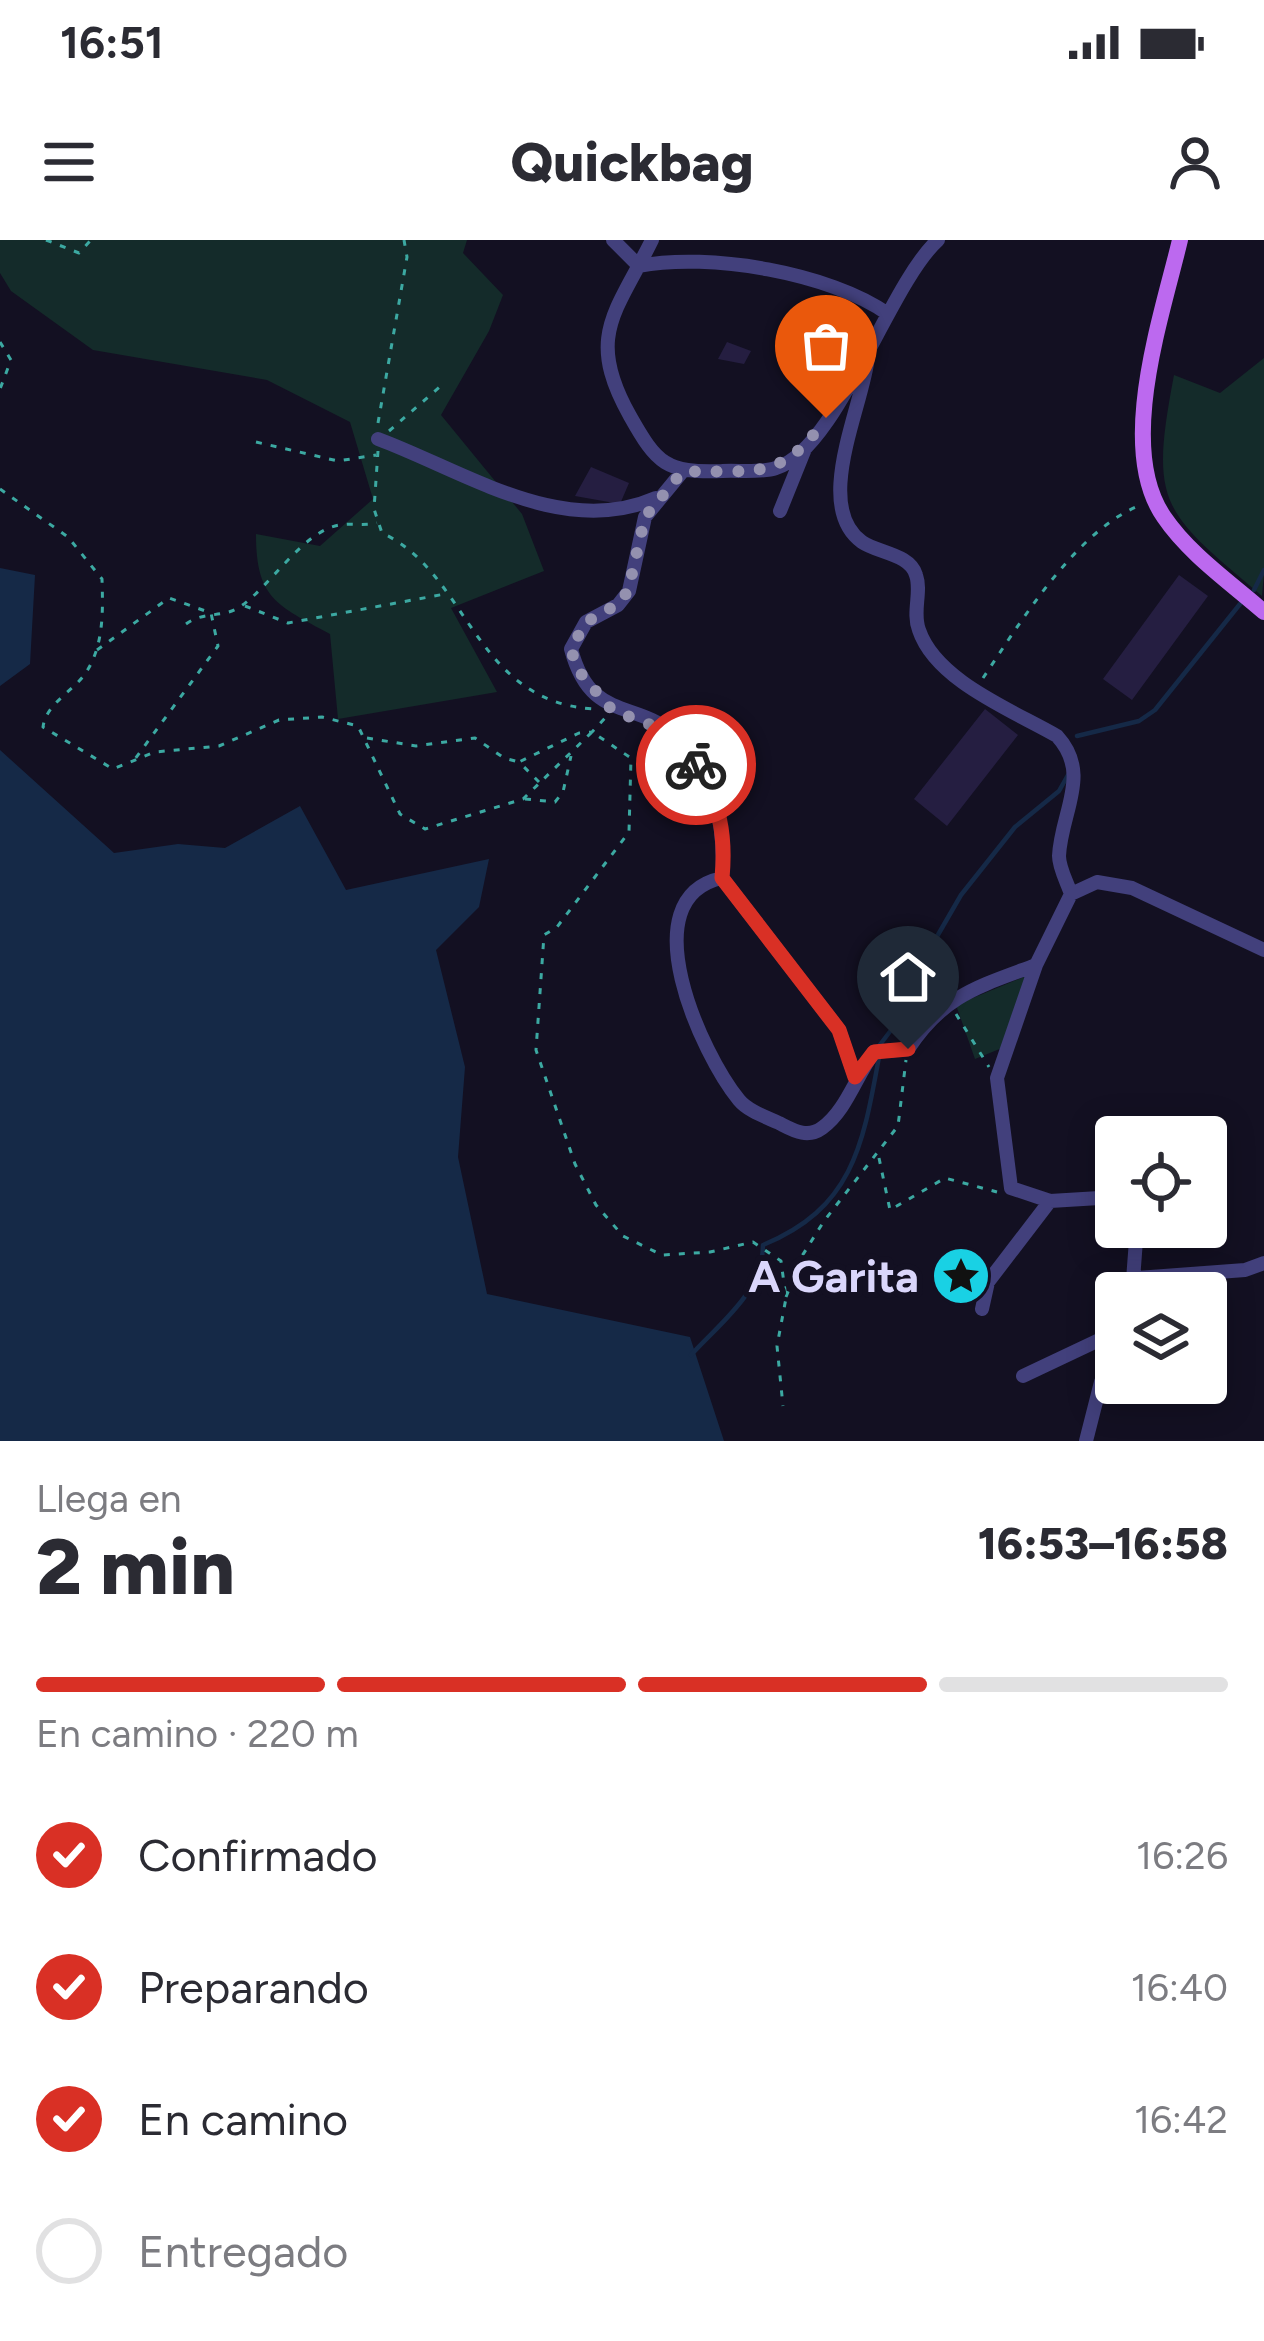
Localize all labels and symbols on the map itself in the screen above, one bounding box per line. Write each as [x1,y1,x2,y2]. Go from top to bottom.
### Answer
pin [775,295,877,418]
courier [636,705,756,825]
pin [857,926,959,1049]
place icon: A Garita [930,1245,992,1307]
place label: A Garita [748,1249,919,1303]

